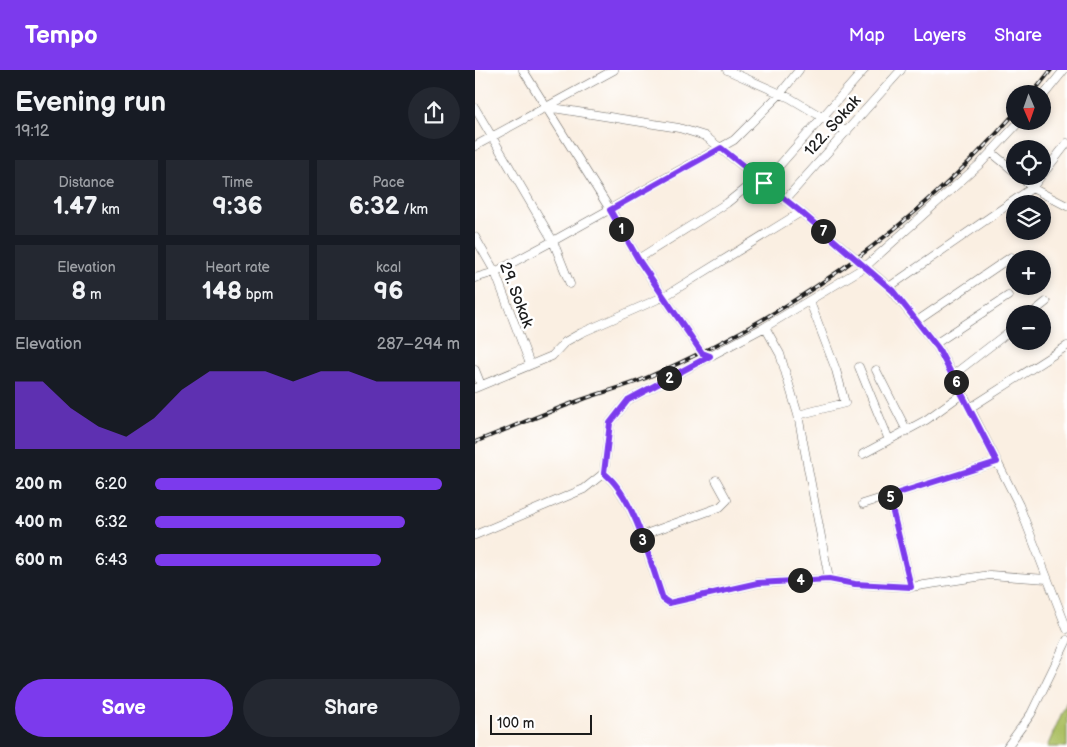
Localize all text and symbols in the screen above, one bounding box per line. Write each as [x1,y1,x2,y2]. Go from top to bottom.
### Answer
text: Tempo [25,21,98,50]
text: Map [849,25,885,46]
text: Layers [913,25,966,46]
text: Share [994,25,1042,46]
north arrow [1006,85,1051,130]
map controls [1006,85,1051,350]
text: Evening run [15,86,166,119]
button: share [408,87,460,139]
street label: 122. Sokak [801,92,865,160]
text: 19:12 [15,122,49,141]
button: locate [1006,140,1051,185]
pin [743,162,785,204]
icon: arrive [750,169,778,197]
text: Distance [59,174,114,191]
text: Time [222,174,253,191]
text: Pace [373,174,404,191]
text: 1.47 [53,191,98,222]
text: 9:36 [212,191,263,222]
text: 6:32 [349,191,400,222]
button: layers [1006,195,1051,240]
text: km [98,201,120,218]
text: /km [400,201,428,218]
pin: 1 [609,216,633,242]
pin: 7 [811,218,835,244]
text: 1 [619,221,624,238]
text: 7 [820,223,827,240]
button: + [1006,250,1051,295]
text: Elevation [57,259,116,276]
text: Heart rate [205,259,270,276]
text: kcal [376,259,401,276]
street label: 29. Sokak [495,259,537,331]
text: 8 [71,276,86,307]
text: 148 [202,276,242,307]
text: 96 [374,276,403,307]
text: m [86,286,102,303]
text: bpm [242,286,273,303]
button: − [1006,305,1051,350]
text: Elevation [15,335,82,354]
text: 287–294 m [377,335,460,354]
pin: 2 [657,366,681,390]
text: 2 [665,370,674,387]
pin: 6 [943,370,969,394]
text: 6 [952,374,961,391]
text: 200 m [15,475,62,494]
text: 6:20 [95,475,127,494]
pin: 5 [877,484,903,510]
text: 5 [886,489,895,506]
text: 400 m [15,513,62,532]
text: 6:32 [95,513,127,532]
pin: 3 [629,528,655,552]
text: 3 [638,532,647,549]
text: 600 m [15,551,63,570]
text: 6:43 [95,551,128,570]
pin: 4 [787,568,813,592]
text: 4 [796,572,805,589]
button: Save [15,679,233,737]
button: Share [243,679,460,737]
scale bar [490,712,593,735]
text: 100 m [497,715,534,732]

